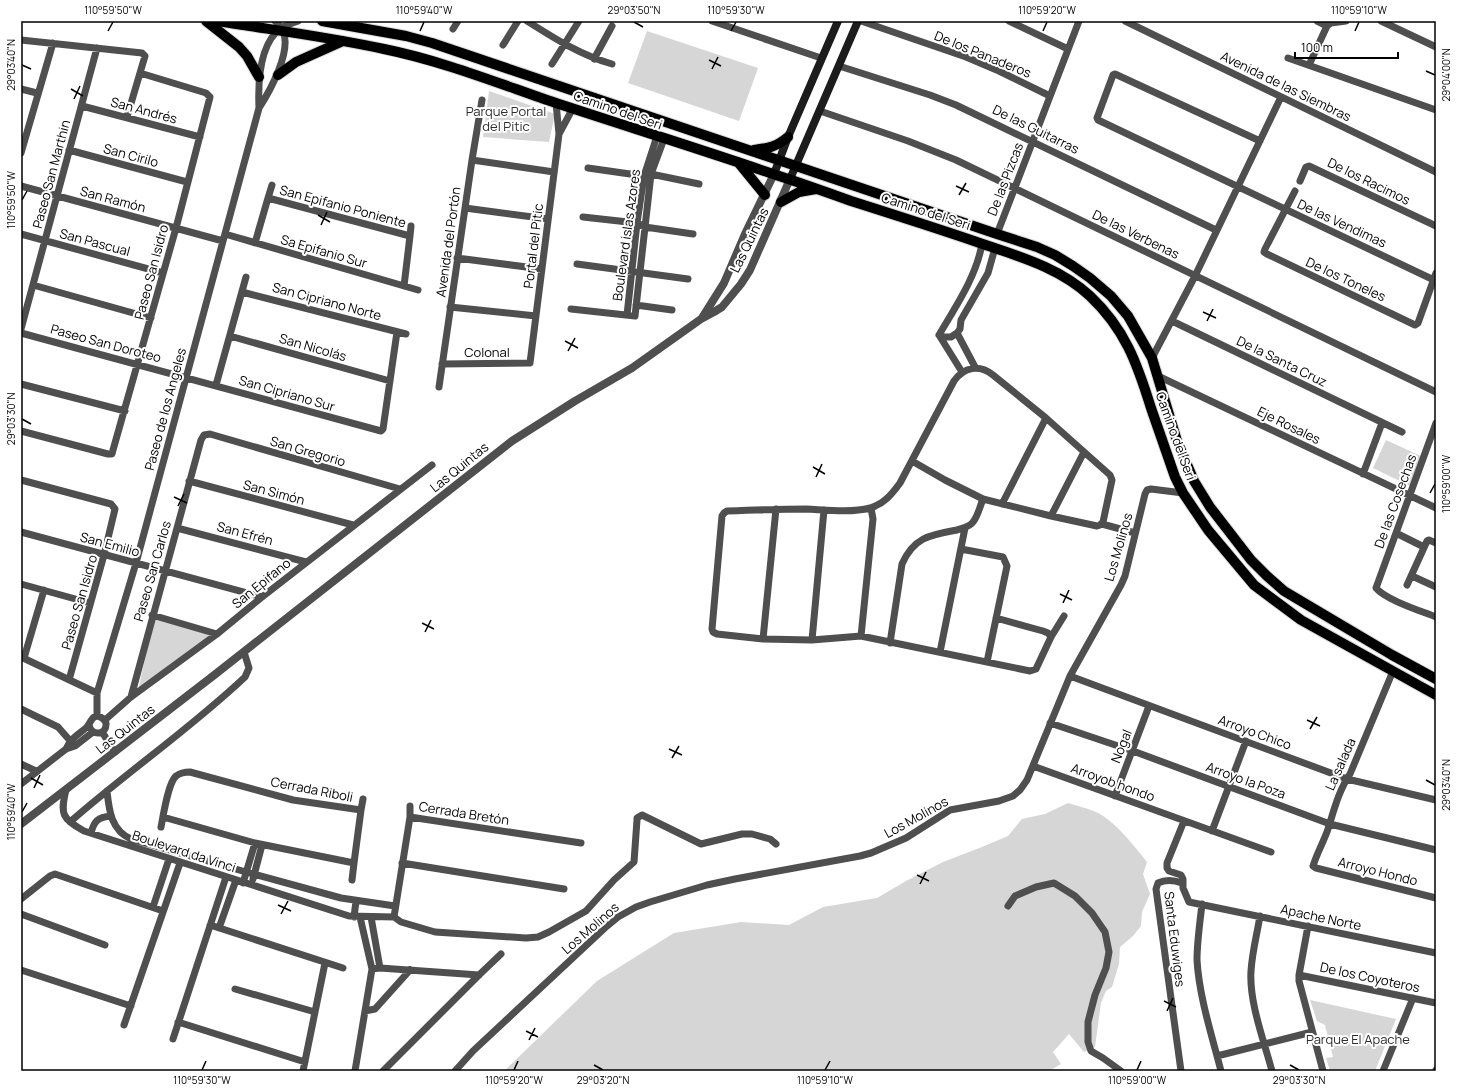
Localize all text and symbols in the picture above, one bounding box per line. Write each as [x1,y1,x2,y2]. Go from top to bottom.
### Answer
text: 110°59'50"W [84,3,142,17]
text: 110°59'40"W [396,3,453,17]
text: 29°03'50"N [608,3,661,17]
text: 110°59'30"W [707,3,765,17]
text: 110°59'20"W [1018,3,1076,17]
text: 110°59'10"W [1331,3,1388,17]
street label: De los Panaderos [932,26,1034,82]
scale bar [1295,34,1398,60]
text: 29°03'40"N [4,39,18,91]
text: 100 m [1301,39,1333,56]
street label: Avenida de las Siembras [1218,47,1354,126]
text: 29°04'00"N [1439,48,1453,102]
street label: Camino del Seri [571,86,665,134]
street label: San Andrés [109,92,179,128]
street label: De las Guitarras [990,100,1082,158]
park label: Parque Portal del Pitic [466,102,546,135]
street label: Paseo San Marthin [28,118,74,230]
street label: San Cirilo [101,139,161,171]
street label: De las Pizcas [983,140,1027,218]
street label: De los Racimos [1325,153,1413,209]
street label: Boulevard islas Azores [608,168,644,302]
text: 110°59'50"W [4,171,18,229]
street label: San Epifanio Poniente [278,180,409,232]
street label: San Ramón [78,182,148,216]
street label: Avenida del Portón [431,186,465,298]
street label: Camino del Seri [879,188,973,234]
street label: De las Vendimas [1294,194,1390,252]
street label: Portal del Pitic [519,202,547,290]
street label: Las Quintas [725,204,773,276]
street label: De las Verbenas [1089,205,1183,263]
street label: Paseo San Isidro [130,222,172,322]
street label: San Pascual [58,224,132,260]
street label: Sa Epifanio Sur [279,230,370,272]
street label: De los Toneles [1303,253,1389,305]
street label: San Cipriano Norte [270,278,384,324]
street label: Paseo San Doroteo [49,320,164,367]
street label: San Nicolás [277,329,349,365]
street label: De la Santa Cruz [1234,331,1330,391]
street label: Colonal [464,343,510,361]
street label: Paseo de los Angeles [140,346,190,472]
street label: San Cipriano Sur [237,371,337,415]
street label: Camino del Seri [1152,389,1200,483]
text: 29°03'30"N [4,393,18,445]
street label: Eje Rosales [1254,402,1324,448]
street label: San Gregorio [268,432,348,470]
street label: Las Quintas [426,438,492,496]
street label: De las Cosechas [1370,451,1420,551]
text: 110°59'00"W [1439,454,1453,513]
street label: San Simón [241,475,307,509]
street label: Los Molinos [1100,510,1136,583]
street label: San Efrén [215,517,275,549]
street label: Paseo San Carlos [129,518,175,623]
street label: San Emilio [78,527,142,561]
street label: Paseo San Isidro [57,552,101,652]
street label: San Epifano [228,554,294,612]
street label: Las Quintas [92,700,158,758]
street label: Arroyo Chico [1216,710,1294,754]
street label: Nogal [1106,727,1136,765]
street label: La salada [1320,735,1360,793]
street label: Arroyo la Poza [1204,757,1288,803]
street label: Arroyob hondo [1069,758,1158,806]
text: 29°03'40"N [1439,759,1453,811]
street label: Cerrada Riboli [269,772,355,806]
text: 110°59'40"W [4,783,18,840]
street label: Los Molinos [881,792,951,842]
street label: Cerrada Bretón [418,797,510,829]
street label: Boulevard da Vinci [130,826,238,876]
street label: Arroyo Hondo [1336,852,1420,890]
street label: Santa Eduwiges [1160,890,1190,988]
street label: Los Molinos [557,898,623,958]
street label: Apache Norte [1279,900,1363,934]
street label: De los Coyoteros [1318,958,1422,996]
park label: Parque El Apache [1306,1030,1410,1048]
text: 110°59'30"W [173,1073,231,1087]
text: 110°59'20"W [485,1073,543,1087]
text: 29°03'20"N [577,1073,630,1087]
text: 110°59'10"W [797,1073,854,1087]
text: 110°59'00"W [1108,1073,1167,1087]
text: 29°03'30"N [1273,1073,1325,1087]

